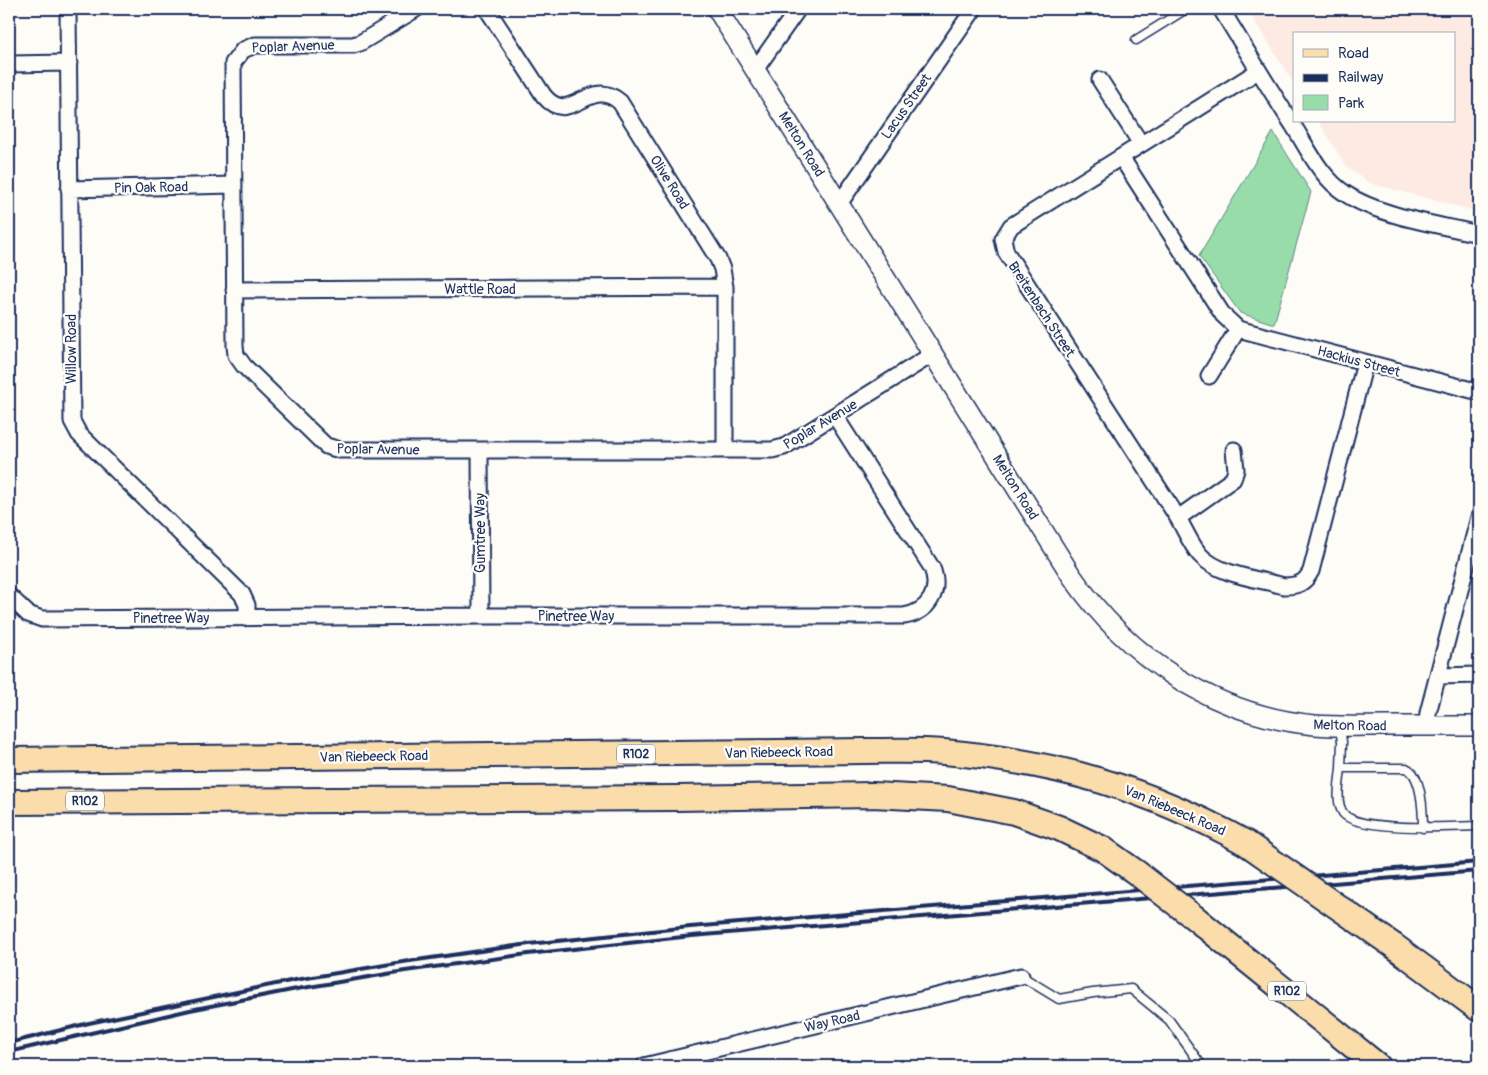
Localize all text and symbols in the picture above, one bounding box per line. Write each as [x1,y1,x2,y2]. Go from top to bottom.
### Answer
legend [1293,32,1456,122]
street label: Poplar Avenue [251,37,335,56]
text: Road [1338,44,1369,63]
text: Railway [1338,68,1384,87]
street label: Lacus Street [878,70,935,142]
text: Park [1338,94,1365,113]
street label: Melton Road [775,109,828,180]
street label: Olive Road [646,152,693,212]
street label: Pin Oak Road [114,178,188,197]
street label: Breitenbach Street [1004,258,1079,360]
street label: Wattle Road [444,281,516,298]
street label: Willow Road [63,314,80,384]
street label: Hackius Street [1316,342,1403,381]
street label: Poplar Avenue [780,396,860,453]
street label: Poplar Avenue [336,440,420,459]
street label: Melton Road [989,452,1042,523]
street label: Gumtree Way [472,493,489,573]
street label: Pinetree Way [538,608,614,625]
street label: Pinetree Way [133,610,209,627]
street label: Melton Road [1313,716,1387,735]
street label: Van Riebeeck Road [725,743,834,762]
road number: R102 [617,744,655,764]
street label: Van Riebeeck Road [320,747,429,766]
street label: Van Riebeeck Road [1121,781,1228,840]
road number: R102 [66,791,104,810]
road number: R102 [1268,981,1306,1000]
street label: Way Road [803,1007,862,1036]

